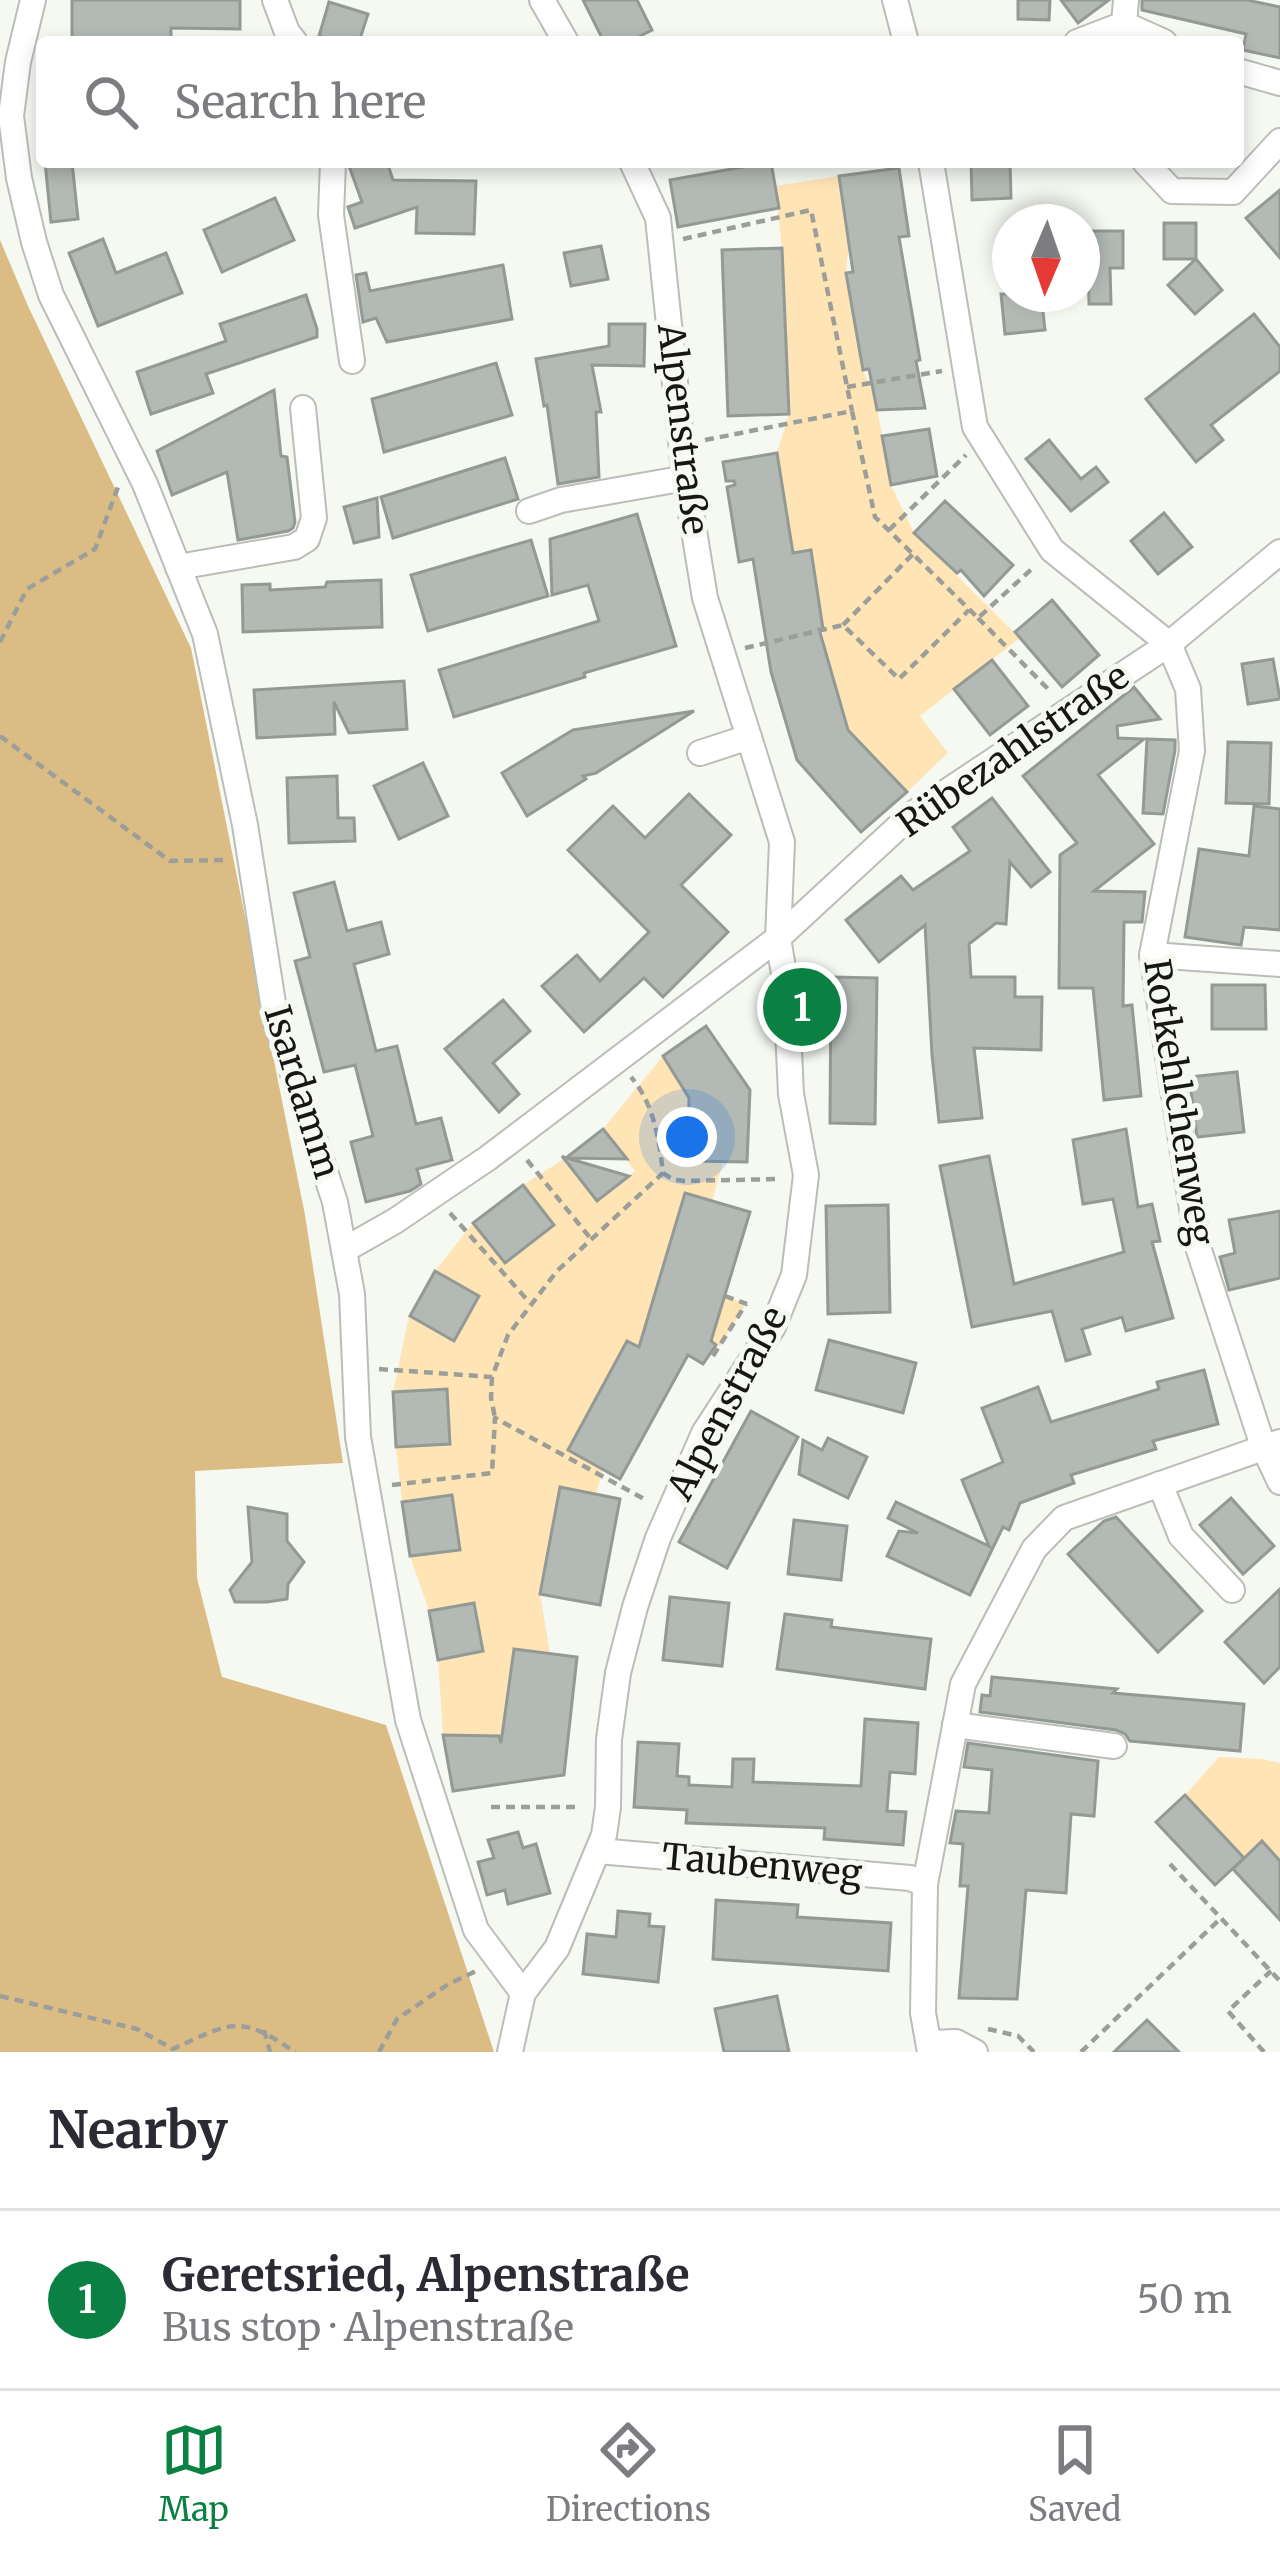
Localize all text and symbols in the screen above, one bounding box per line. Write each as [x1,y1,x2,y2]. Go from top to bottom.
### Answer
search box [36,36,1244,168]
icon: search [78,69,144,135]
text: Search here [174,74,426,130]
north arrow [992,204,1100,312]
street label: Alpenstraße [648,320,718,537]
street label: Rübezahlstraße [889,654,1137,846]
street label: Rotkehlchenweg [1134,956,1224,1249]
pin: 1 [763,962,841,1052]
street label: Isardamm [254,1000,350,1184]
your location [657,1107,717,1167]
street label: Alpenstraße [657,1299,797,1508]
street label: Taubenweg [660,1834,864,1896]
text: Nearby [48,2098,228,2162]
text: Geretsried, Alpenstraße [162,2247,690,2303]
text: 1 [78,2275,96,2324]
text: 50 m [1137,2275,1232,2324]
text: Bus stop · Alpenstraße [162,2303,574,2352]
tab: Map [159,2417,229,2530]
tab: Directions [546,2417,711,2530]
tab: Saved [1028,2417,1121,2530]

